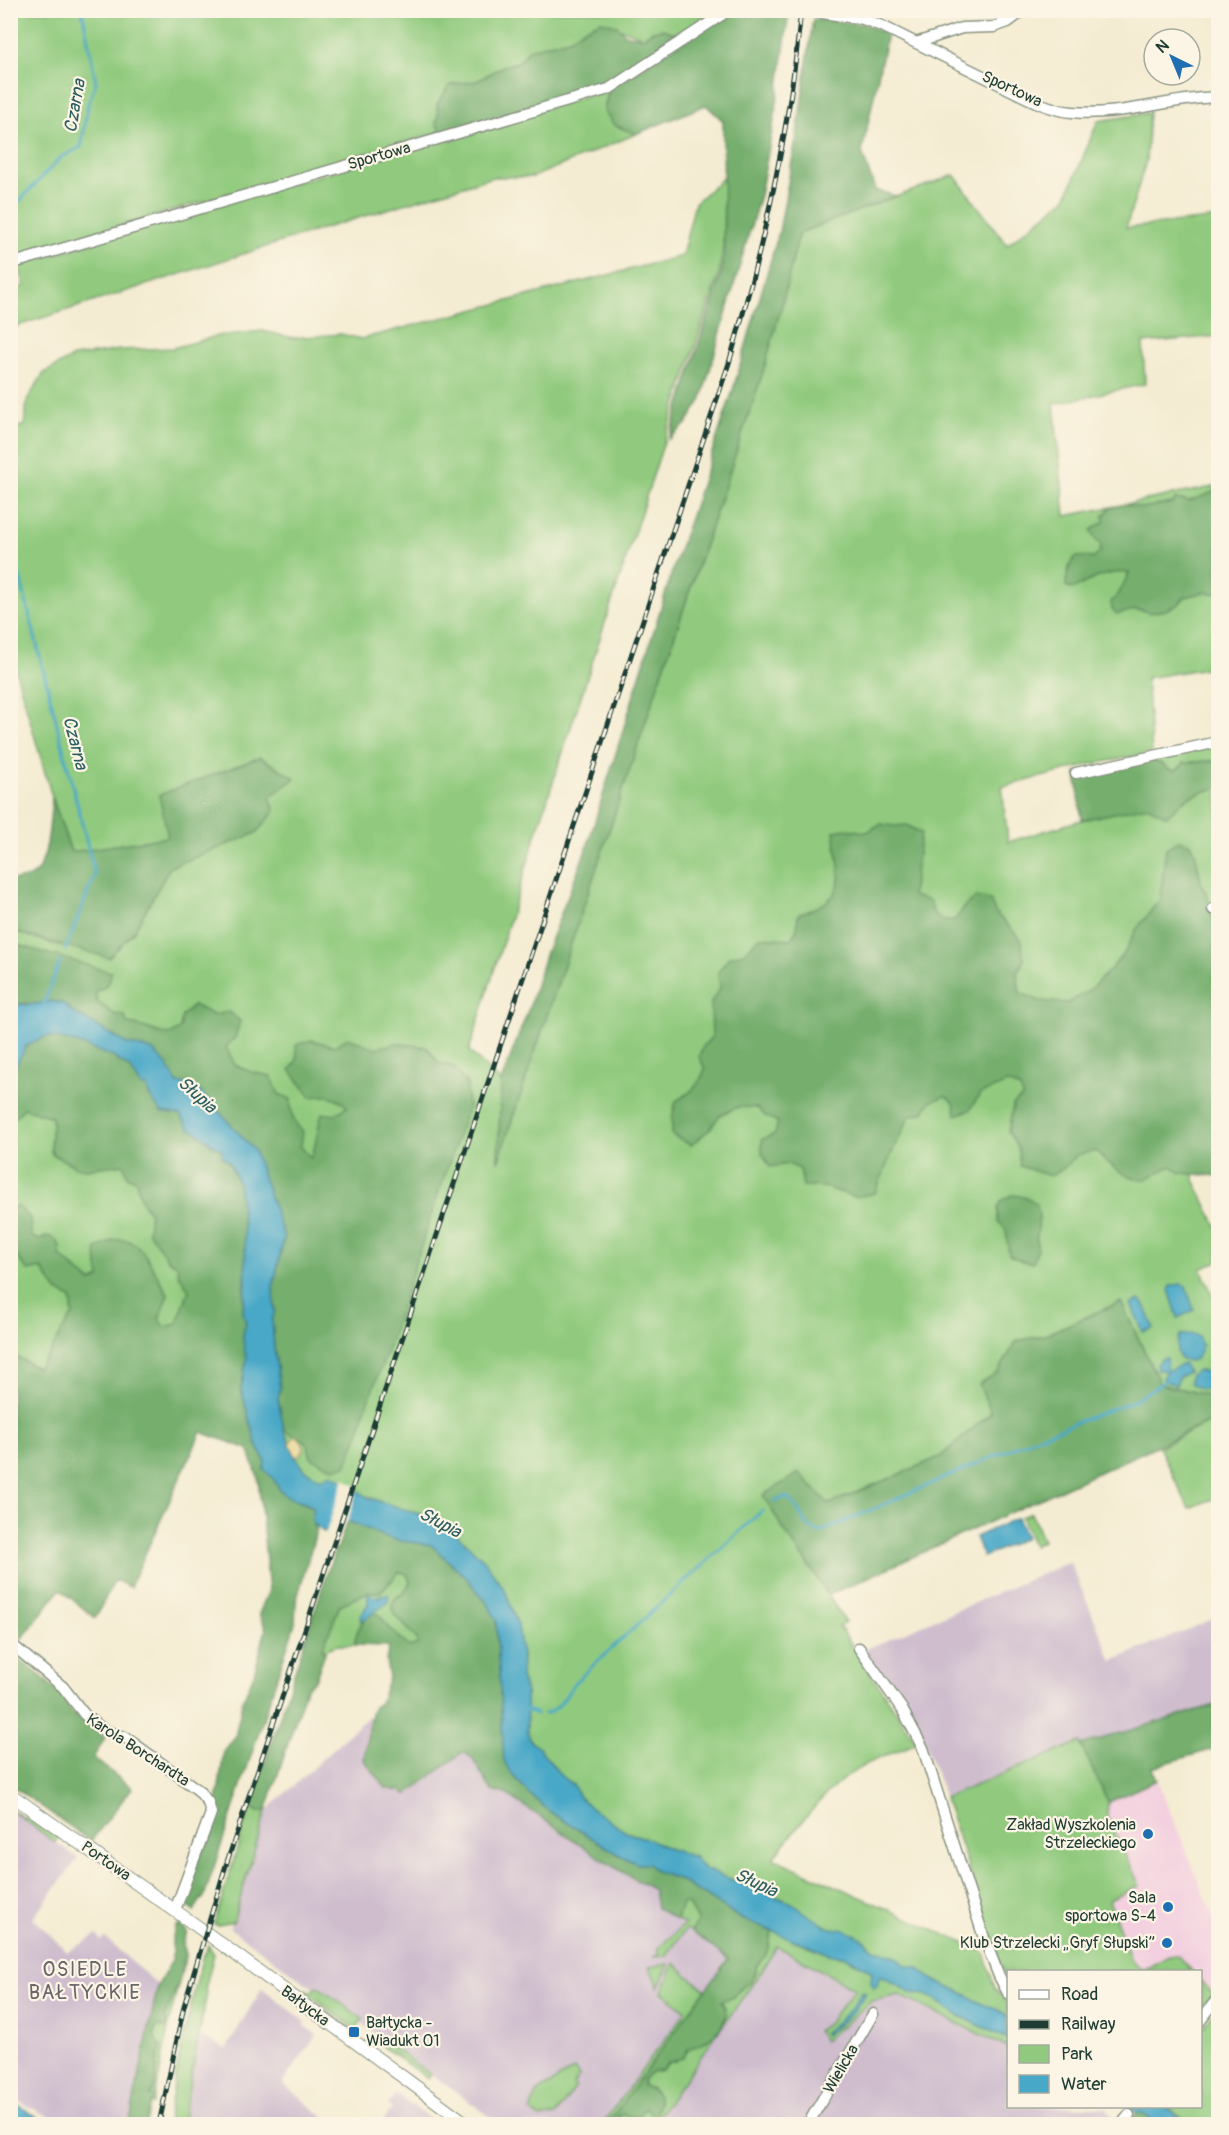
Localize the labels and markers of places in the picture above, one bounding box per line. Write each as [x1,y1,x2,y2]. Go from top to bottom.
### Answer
place label: Zakład Wyszkolenia Strzeleckiego [1006,1815,1136,1853]
marker: Zakład Wyszkolenia Strzeleckiego [1141,1827,1155,1841]
place label: Sala sportowa S-4 [1065,1888,1156,1926]
marker: Sala sportowa S-4 [1161,1900,1175,1914]
place label: Klub Strzelecki „Gryf Słupski” [960,1933,1155,1953]
marker: Klub Strzelecki „Gryf Słupski” [1160,1936,1174,1950]
place label: Bałtycka - Wiadukt 01 [366,2013,440,2051]
marker: Bałtycka - Wiadukt 01 [347,2025,361,2039]

